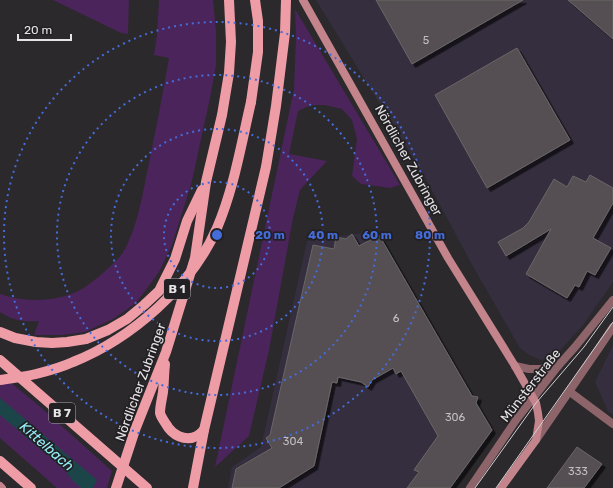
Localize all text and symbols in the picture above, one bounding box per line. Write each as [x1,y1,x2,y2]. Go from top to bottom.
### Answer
scale bar [18,16,71,42]
text: 20 m [24,23,52,37]
house number: 5 [423,34,430,47]
street label: Nördlicher Zubringer [371,102,445,219]
centre of rings [210,228,224,242]
text: 20 m [255,228,285,242]
text: 40 m [308,228,338,242]
text: 60 m [362,228,392,242]
text: 80 m [415,228,445,242]
road number: B 1 [164,279,190,299]
house number: 6 [393,312,400,325]
street label: Nördlicher Zubringer [112,321,170,444]
street label: Münsterstraße [497,346,564,425]
road number: B 7 [49,403,75,423]
house number: 306 [445,411,465,424]
water label: Kittelbach [16,418,77,475]
house number: 304 [283,435,303,448]
house number: 333 [568,465,588,478]

